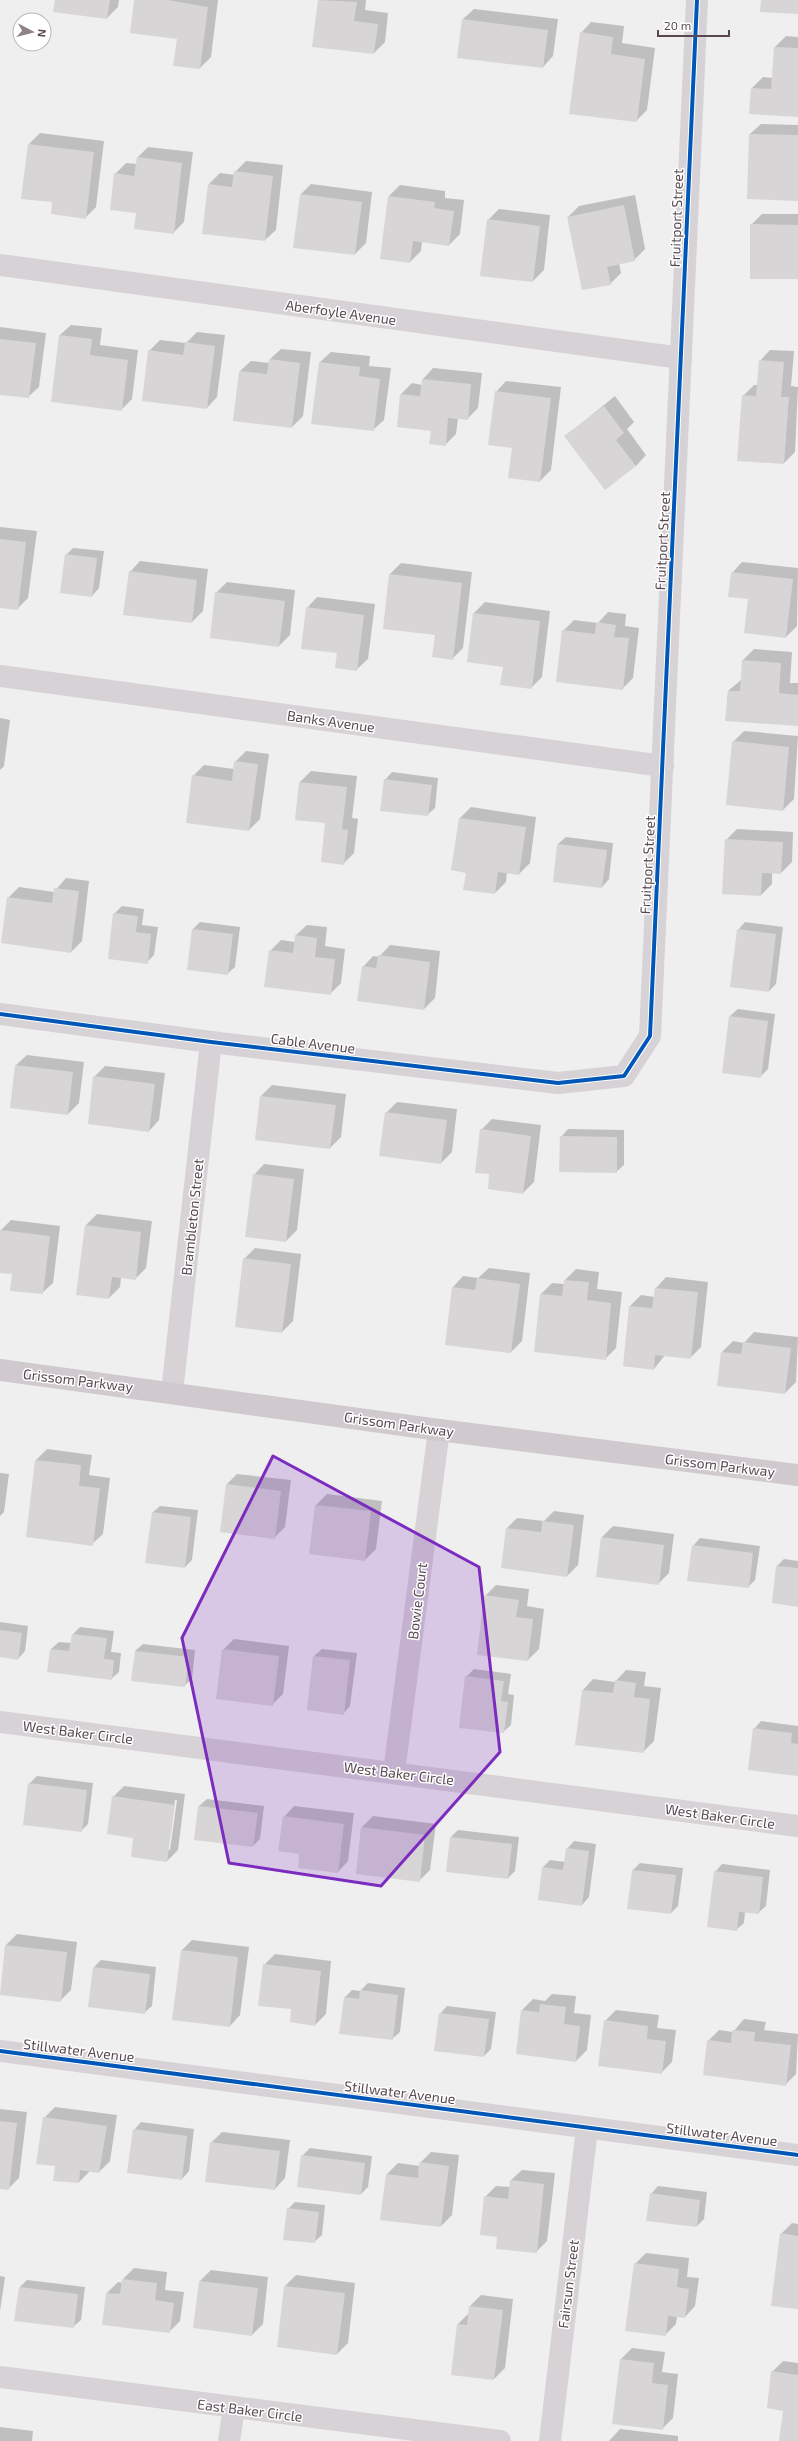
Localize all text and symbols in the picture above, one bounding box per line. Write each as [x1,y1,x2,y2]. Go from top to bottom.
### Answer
north arrow [12,12,52,52]
scale bar [658,12,729,38]
text: 20 m [664,18,691,32]
text: N [35,29,49,38]
street label: Fruitport Street [666,168,686,268]
street label: Aberfoyle Avenue [285,296,397,328]
street label: Fruitport Street [651,491,673,591]
street label: Banks Avenue [286,706,376,736]
street label: Fruitport Street [636,815,658,915]
street label: Cable Avenue [270,1029,356,1057]
street label: Brambleton Street [177,1158,207,1276]
street label: Grissom Parkway [22,1365,135,1395]
street label: Grissom Parkway [343,1408,456,1440]
street label: Grissom Parkway [664,1450,777,1480]
street label: Bowie Court [404,1562,430,1640]
street label: West Baker Circle [22,1717,134,1747]
street label: West Baker Circle [343,1758,455,1788]
street label: West Baker Circle [664,1800,776,1832]
street label: Stillwater Avenue [23,2035,135,2065]
street label: Stillwater Avenue [344,2077,456,2107]
street label: Stillwater Avenue [666,2119,778,2149]
street label: Fairsun Street [554,2239,582,2329]
street label: East Baker Circle [196,2395,304,2425]

